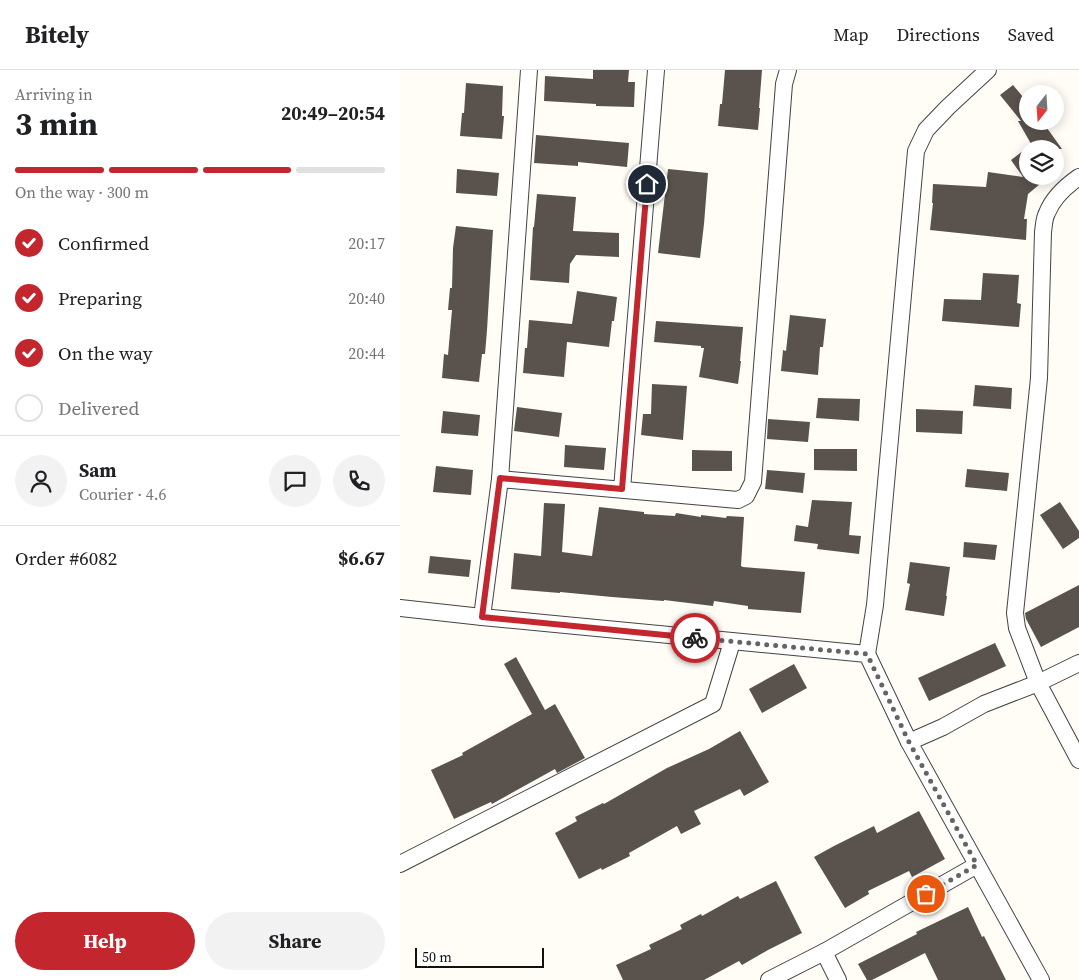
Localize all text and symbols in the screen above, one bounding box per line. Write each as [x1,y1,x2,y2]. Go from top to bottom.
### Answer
text: Bitely [25,18,89,51]
text: Map [833,22,869,47]
text: Directions [897,22,980,47]
text: Saved [1008,22,1054,47]
text: Arriving in [15,83,93,105]
north arrow [1019,85,1064,130]
map controls [1019,85,1064,185]
text: 20:49–20:54 [281,100,385,126]
text: 3 min [15,102,98,146]
button: layers [1019,140,1064,185]
pin [626,163,668,205]
icon: home [633,170,661,198]
text: On the way · 300 m [15,181,149,203]
icon: check [15,229,43,257]
text: Confirmed [58,230,149,256]
text: 20:17 [348,232,385,254]
icon: check [15,284,43,312]
text: Preparing [58,285,142,311]
text: 20:40 [348,287,385,309]
icon: check [15,339,43,367]
text: On the way [58,340,153,366]
text: 20:44 [348,342,385,364]
text: Delivered [58,395,139,421]
button: person [15,455,67,507]
button: chat [269,455,321,507]
button: phone [333,455,385,507]
text: Sam [79,457,117,483]
text: Courier · 4.6 [79,483,167,505]
text: Order #6082 [15,545,117,571]
text: $6.67 [338,545,385,571]
courier [670,613,720,663]
icon: bike [681,624,709,652]
pin [905,873,947,915]
icon: bag [912,880,940,908]
button: Help [15,912,195,970]
button: Share [205,912,385,970]
scale bar [415,945,544,968]
text: 50 m [422,947,452,967]

